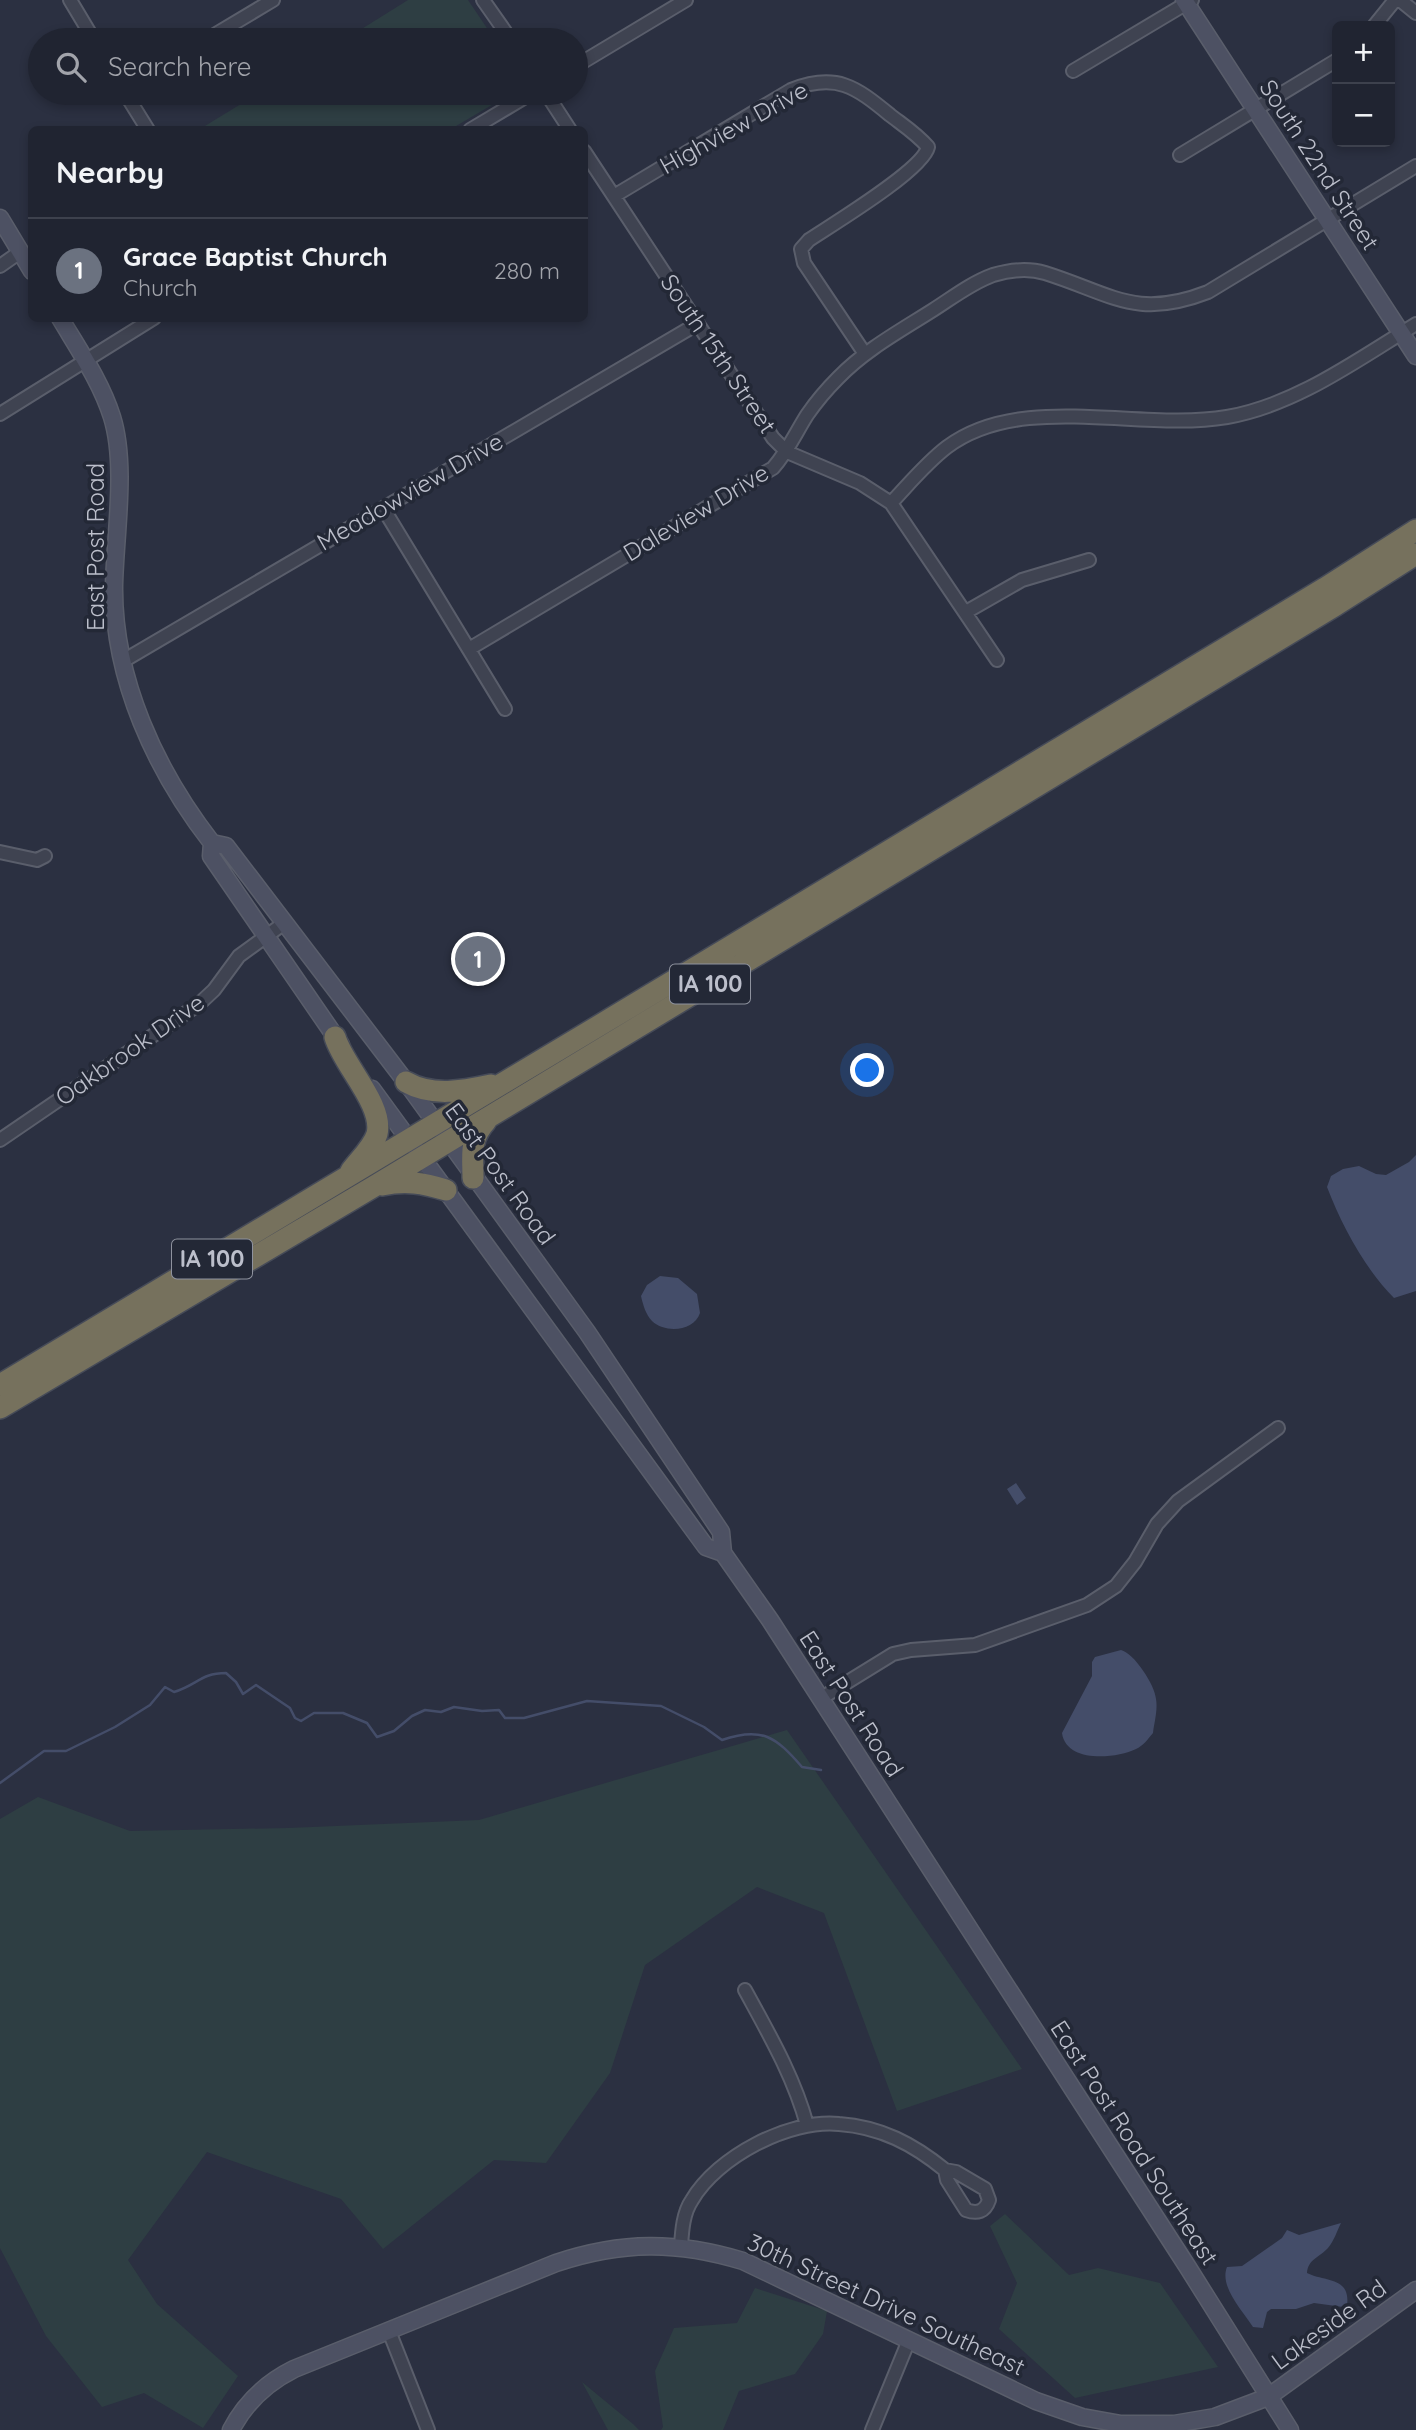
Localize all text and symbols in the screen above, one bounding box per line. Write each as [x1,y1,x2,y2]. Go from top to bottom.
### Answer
map controls [1332,21,1395,147]
button: + [1332,21,1395,84]
search box [28,28,588,105]
icon: search [52,48,90,86]
text: Search here [108,50,252,83]
street label: Highview Drive [654,74,813,180]
street label: South 22nd Street [1254,74,1386,255]
button: − [1332,84,1395,147]
text: Nearby [56,153,164,191]
text: Grace Baptist Church [123,240,388,273]
text: 1 [75,256,83,285]
text: 280 m [494,256,560,285]
street label: South 15th Street [654,268,783,439]
text: Church [123,273,198,302]
street label: Meadowview Drive [311,426,508,557]
street label: Daleview Drive [617,457,774,567]
street label: East Post Road [80,463,110,631]
pin: 1 [455,933,501,985]
road number: IA 100 [670,965,750,1004]
street label: Oakbrook Drive [49,987,210,1112]
your location [850,1053,884,1087]
street label: East Post Road [439,1097,562,1250]
road number: IA 100 [172,1240,252,1278]
street label: East Post Road [793,1625,910,1782]
street label: East Post Road Southeast [1044,2014,1225,2270]
street label: 30th Street Drive Southeast [743,2227,1030,2382]
street label: Lakeside Rd [1265,2272,1392,2376]

